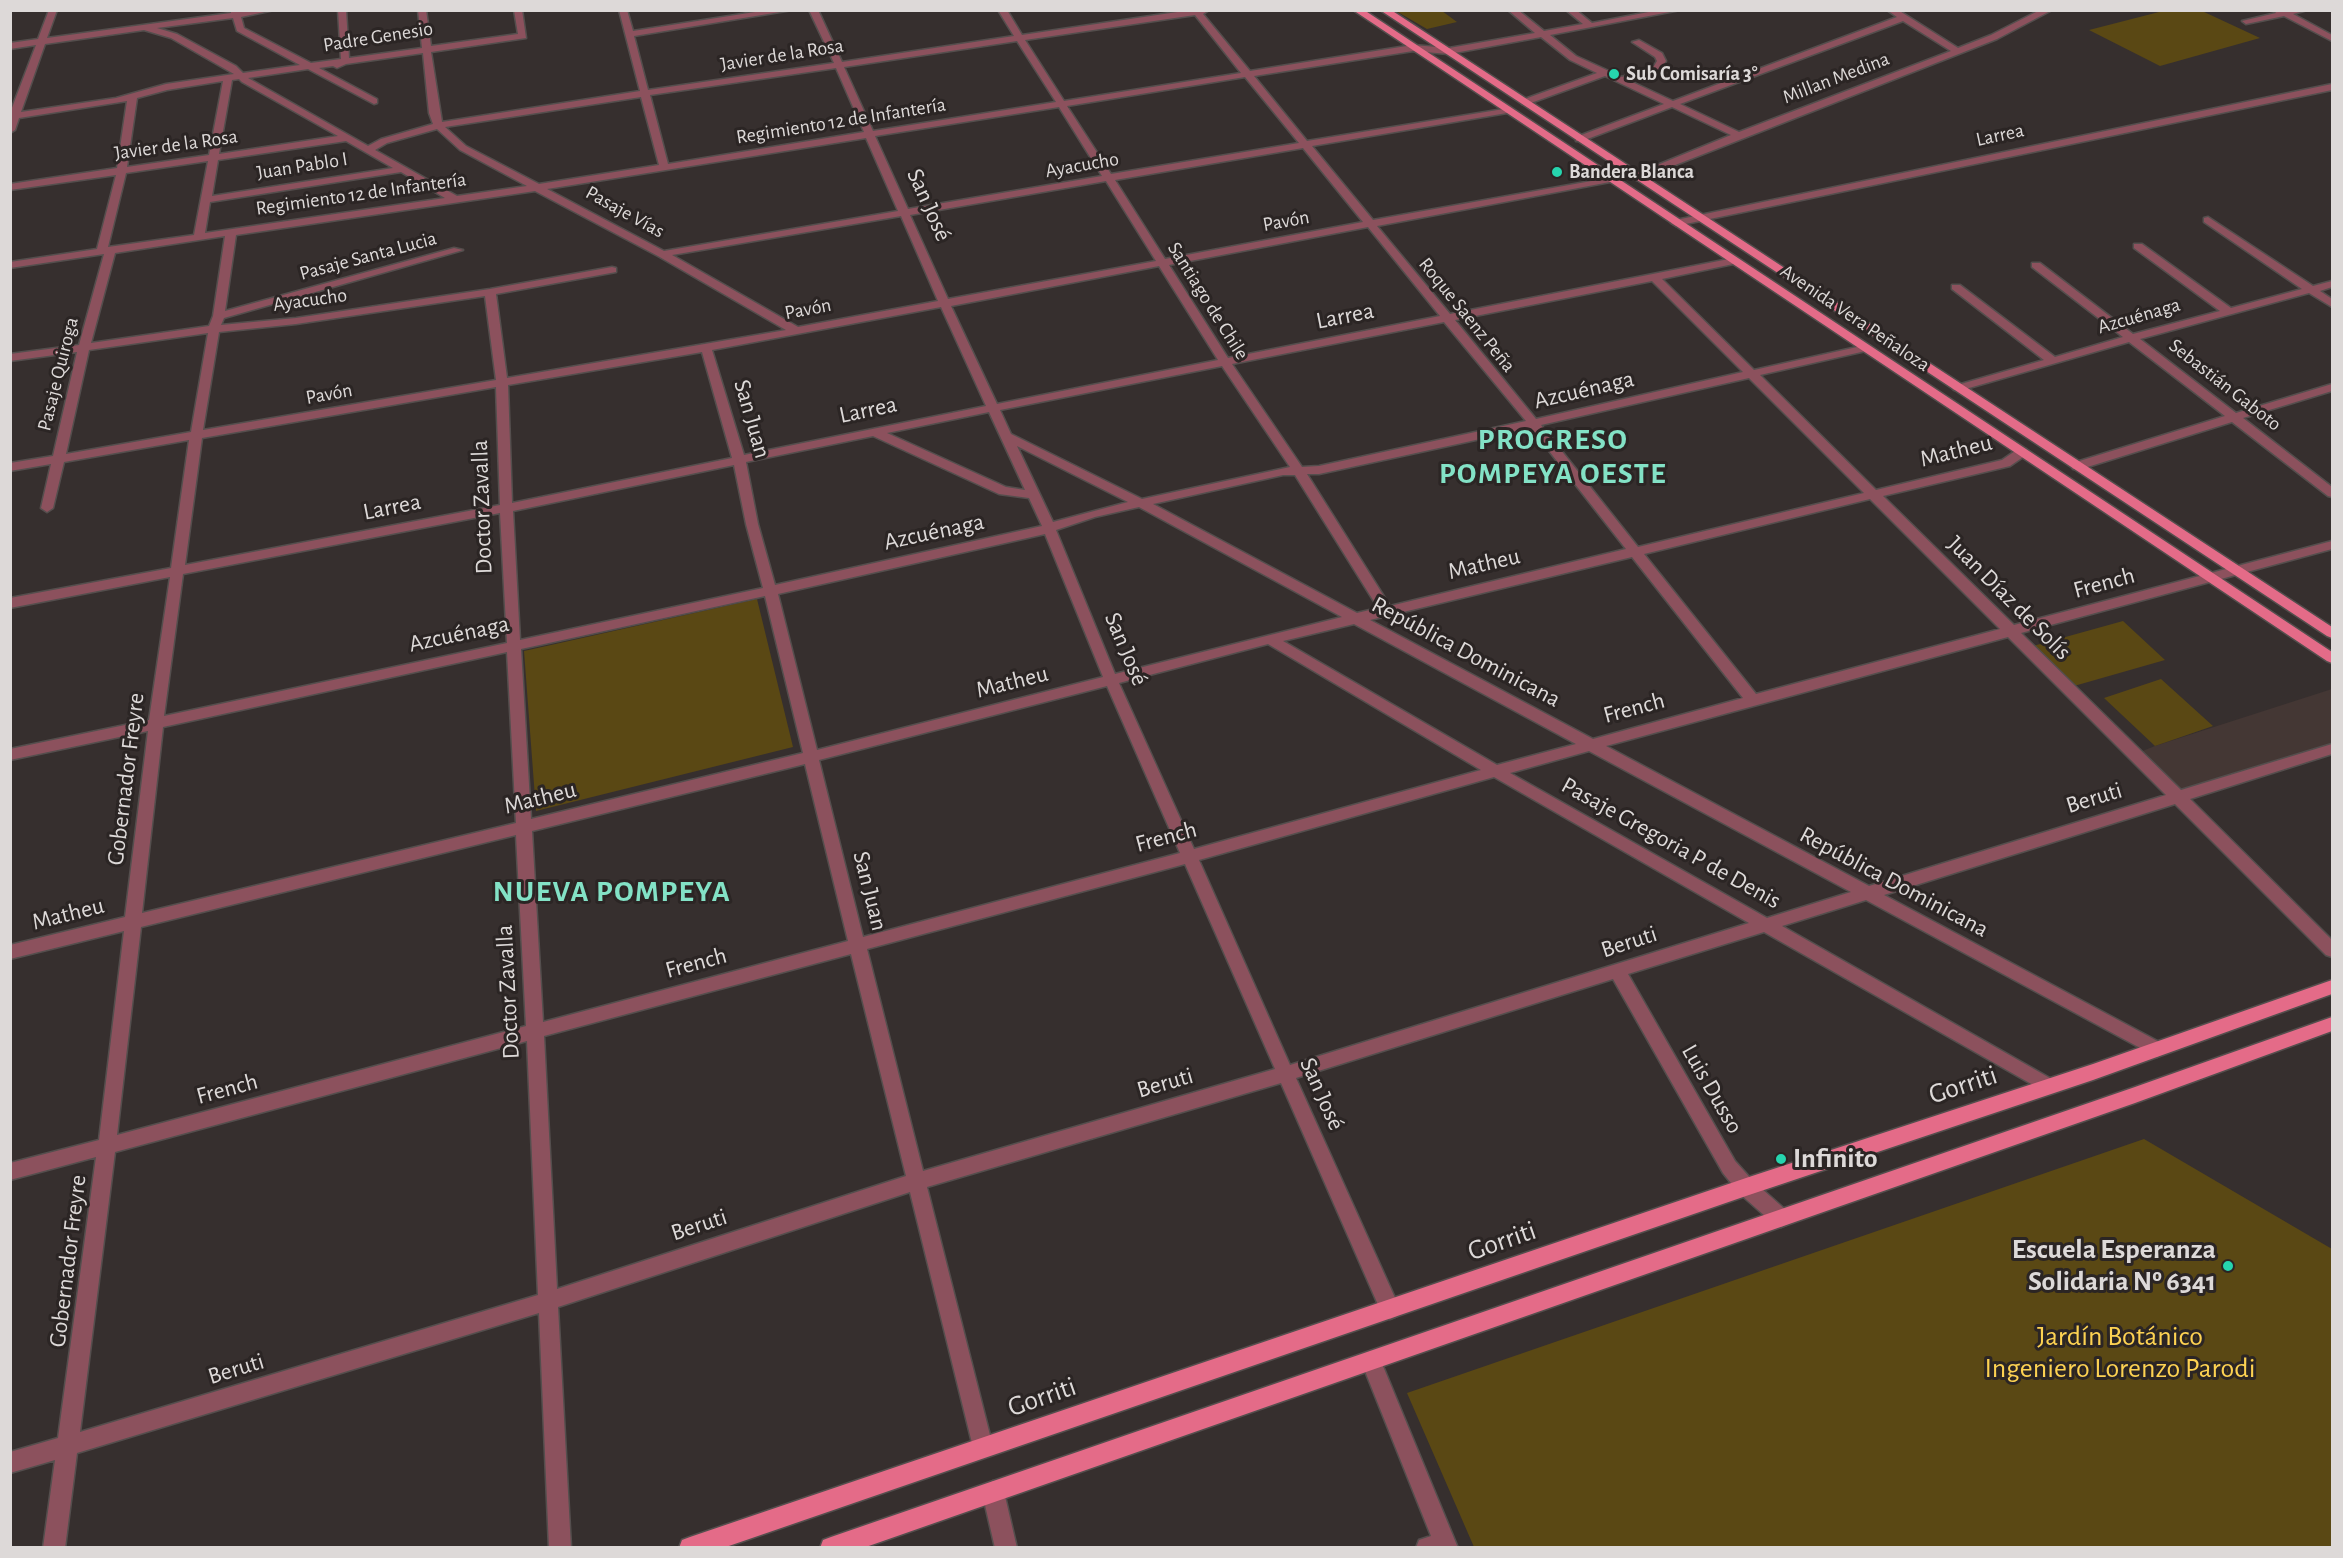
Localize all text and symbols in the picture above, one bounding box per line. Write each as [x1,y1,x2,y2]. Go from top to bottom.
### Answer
street label: Padre Genesio [321,16,435,58]
street label: Javier de la Rosa [719,33,845,77]
street label: Millan Medina [1779,47,1893,109]
place label: Sub Comisaría 3° [1626,62,1757,86]
marker: Sub Comisaría 3° [1607,67,1621,81]
street label: Regimiento 12 de Infantería [734,93,948,149]
street label: Larrea [1974,118,2026,152]
street label: Javier de la Rosa [113,124,239,166]
street label: Juan Pablo I [255,147,349,185]
street label: Ayacucho [1043,147,1121,183]
place label: Bandera Blanca [1569,160,1694,184]
street label: San José [900,164,958,246]
marker: Bandera Blanca [1550,165,1564,179]
street label: Regimiento 12 de Infantería [254,167,468,221]
street label: Pasaje Vías [581,181,669,243]
street label: Pavón [1261,205,1311,237]
street label: Pasaje Santa Lucia [297,226,439,286]
street label: Santiago de Chile [1162,238,1254,364]
street label: Roque Saenz Peña [1413,253,1521,377]
street label: Avenida Vera Peñaloza [1776,259,1934,377]
street label: Ayacucho [271,283,349,317]
street label: Pavón [783,293,833,325]
street label: Azcuénaga [2095,293,2183,339]
street label: Larrea [1314,296,1376,336]
street label: Pasaje Quiroga [32,315,84,433]
street label: Sebastián Gaboto [2164,334,2286,436]
street label: Azcuénaga [1531,365,1637,415]
street label: San Juan [727,376,777,462]
street label: Pavón [304,378,354,410]
street label: Larrea [836,390,900,430]
district label: PROGRESO POMPEYA OESTE [1439,422,1667,492]
street label: Matheu [1917,428,1995,474]
street label: Doctor Zavalla [465,439,499,575]
street label: Larrea [361,487,423,527]
street label: Azcuénaga [881,507,987,557]
street label: Juan Díaz de Solís [1941,530,2077,666]
street label: Matheu [1445,542,1523,586]
street label: French [2070,561,2138,605]
street label: República Dominicana [1367,590,1565,714]
street label: San José [1098,608,1154,690]
street label: Azcuénaga [406,609,512,659]
street label: Matheu [973,659,1051,705]
street label: French [1600,686,1668,730]
street label: Gobernador Freyre [101,691,151,867]
street label: Pasaje Gregoria P de Denis [1556,771,1786,915]
street label: Matheu [501,775,579,821]
street label: Beruti [2062,776,2126,820]
street label: French [1132,815,1200,859]
street label: República Dominicana [1795,820,1993,944]
street label: San Juan [846,848,894,934]
district label: NUEVA POMPEYA [493,874,731,910]
street label: Matheu [29,891,107,937]
street label: Beruti [1597,919,1661,965]
street label: Doctor Zavalla [490,924,526,1060]
street label: French [662,941,730,985]
street label: Luis Dusso [1675,1039,1749,1139]
street label: San José [1293,1053,1351,1135]
street label: Gorriti [1924,1058,2002,1112]
street label: Beruti [1134,1061,1196,1105]
street label: French [193,1067,261,1111]
place label: Infinito [1793,1142,1878,1176]
marker: Infinito [1774,1152,1788,1166]
street label: Gobernador Freyre [43,1173,93,1349]
street label: Beruti [667,1202,731,1248]
street label: Gorriti [1463,1214,1541,1268]
place label: Escuela Esperanza Solidaria Nº 6341 [2012,1233,2216,1299]
marker: Escuela Esperanza Solidaria Nº 6341 [2221,1259,2235,1273]
park label: Jardín Botánico Ingeniero Lorenzo Parodi [1985,1320,2255,1386]
street label: Beruti [204,1347,268,1391]
street label: Gorriti [1003,1370,1081,1424]

